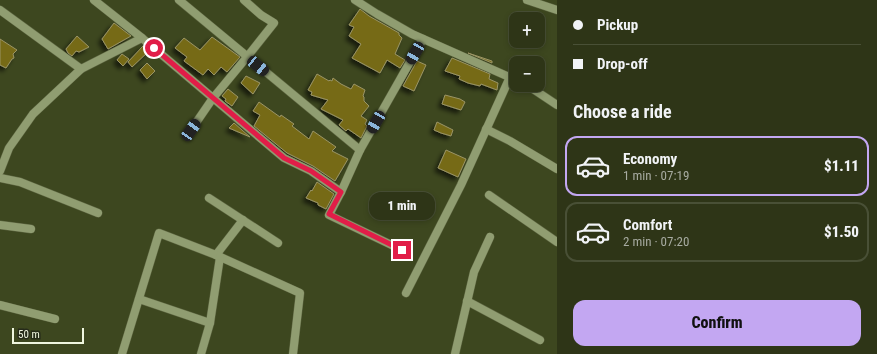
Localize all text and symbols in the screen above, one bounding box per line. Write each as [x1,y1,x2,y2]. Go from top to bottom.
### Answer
map controls [509,12,545,92]
button: + [509,12,545,48]
text: Pickup [597,16,638,34]
route start [145,39,163,57]
car [404,40,426,66]
car [245,54,271,78]
text: Drop-off [597,55,648,73]
button: − [509,56,545,92]
text: Choose a ride [573,101,672,122]
car [365,109,387,135]
car [179,117,203,143]
icon: car [575,148,611,184]
text: Economy [623,150,677,168]
text: $1.11 [824,157,859,175]
text: 1 min · 07:19 [623,168,689,183]
callout: 1 min [369,192,435,220]
text: 1 min [388,198,416,213]
icon: car [575,214,611,250]
text: Comfort [623,216,672,234]
text: $1.50 [824,223,859,241]
text: 2 min · 07:20 [623,234,689,249]
route end [393,241,411,259]
button: Confirm [573,300,861,346]
scale bar [12,326,84,345]
text: 50 m [18,328,40,341]

